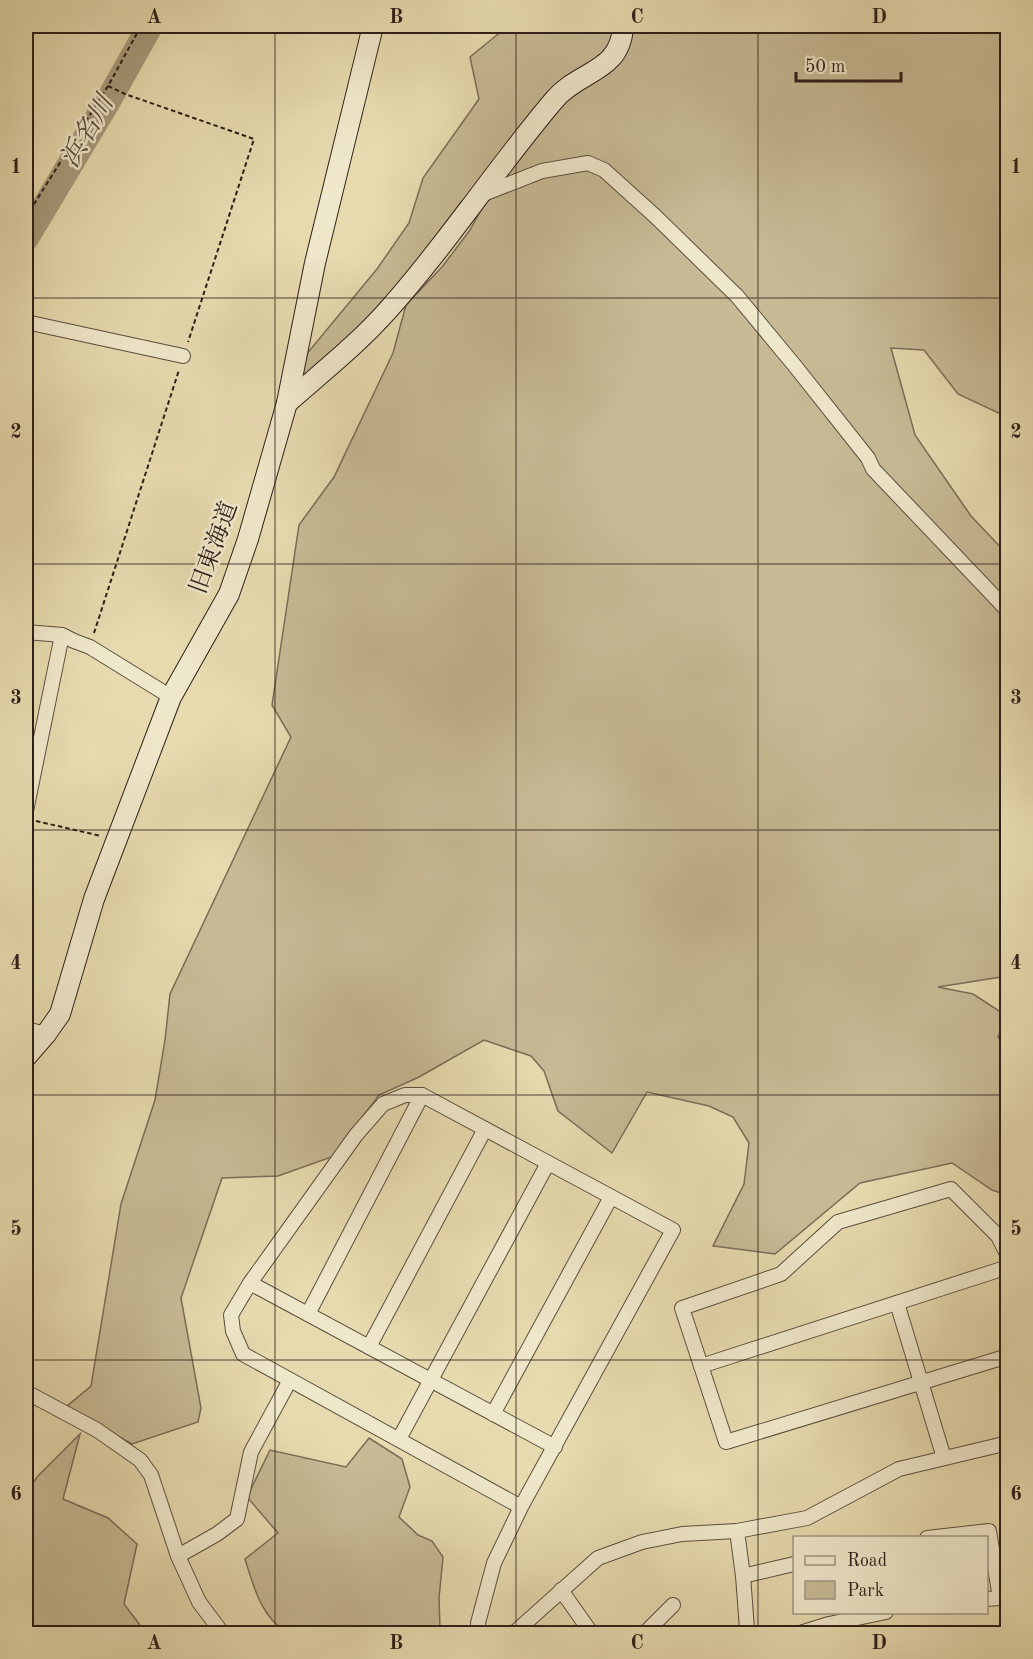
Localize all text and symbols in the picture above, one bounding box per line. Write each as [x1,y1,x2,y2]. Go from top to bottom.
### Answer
text: A [146,8,162,28]
text: B [389,8,403,28]
text: C [630,8,644,28]
text: D [871,8,887,28]
scale bar [796,45,901,83]
text: 50 m [805,58,845,76]
water label: 浜名川 [56,88,120,172]
text: 1 [10,158,22,178]
text: 1 [1010,158,1022,178]
text: 2 [10,423,22,443]
text: 2 [1010,423,1022,443]
street label: 旧東海道 [184,498,243,597]
text: 3 [10,689,22,709]
text: 3 [1010,689,1022,709]
text: 4 [10,954,22,974]
text: 4 [1010,954,1022,974]
text: 5 [10,1219,22,1240]
text: 5 [1010,1219,1022,1240]
text: 6 [10,1485,22,1505]
text: 6 [1010,1485,1022,1505]
legend [793,1536,988,1614]
text: Road [847,1552,887,1570]
text: Park [847,1582,884,1600]
text: A [146,1634,162,1654]
text: B [389,1634,403,1654]
text: C [630,1634,644,1654]
text: D [871,1634,887,1654]

